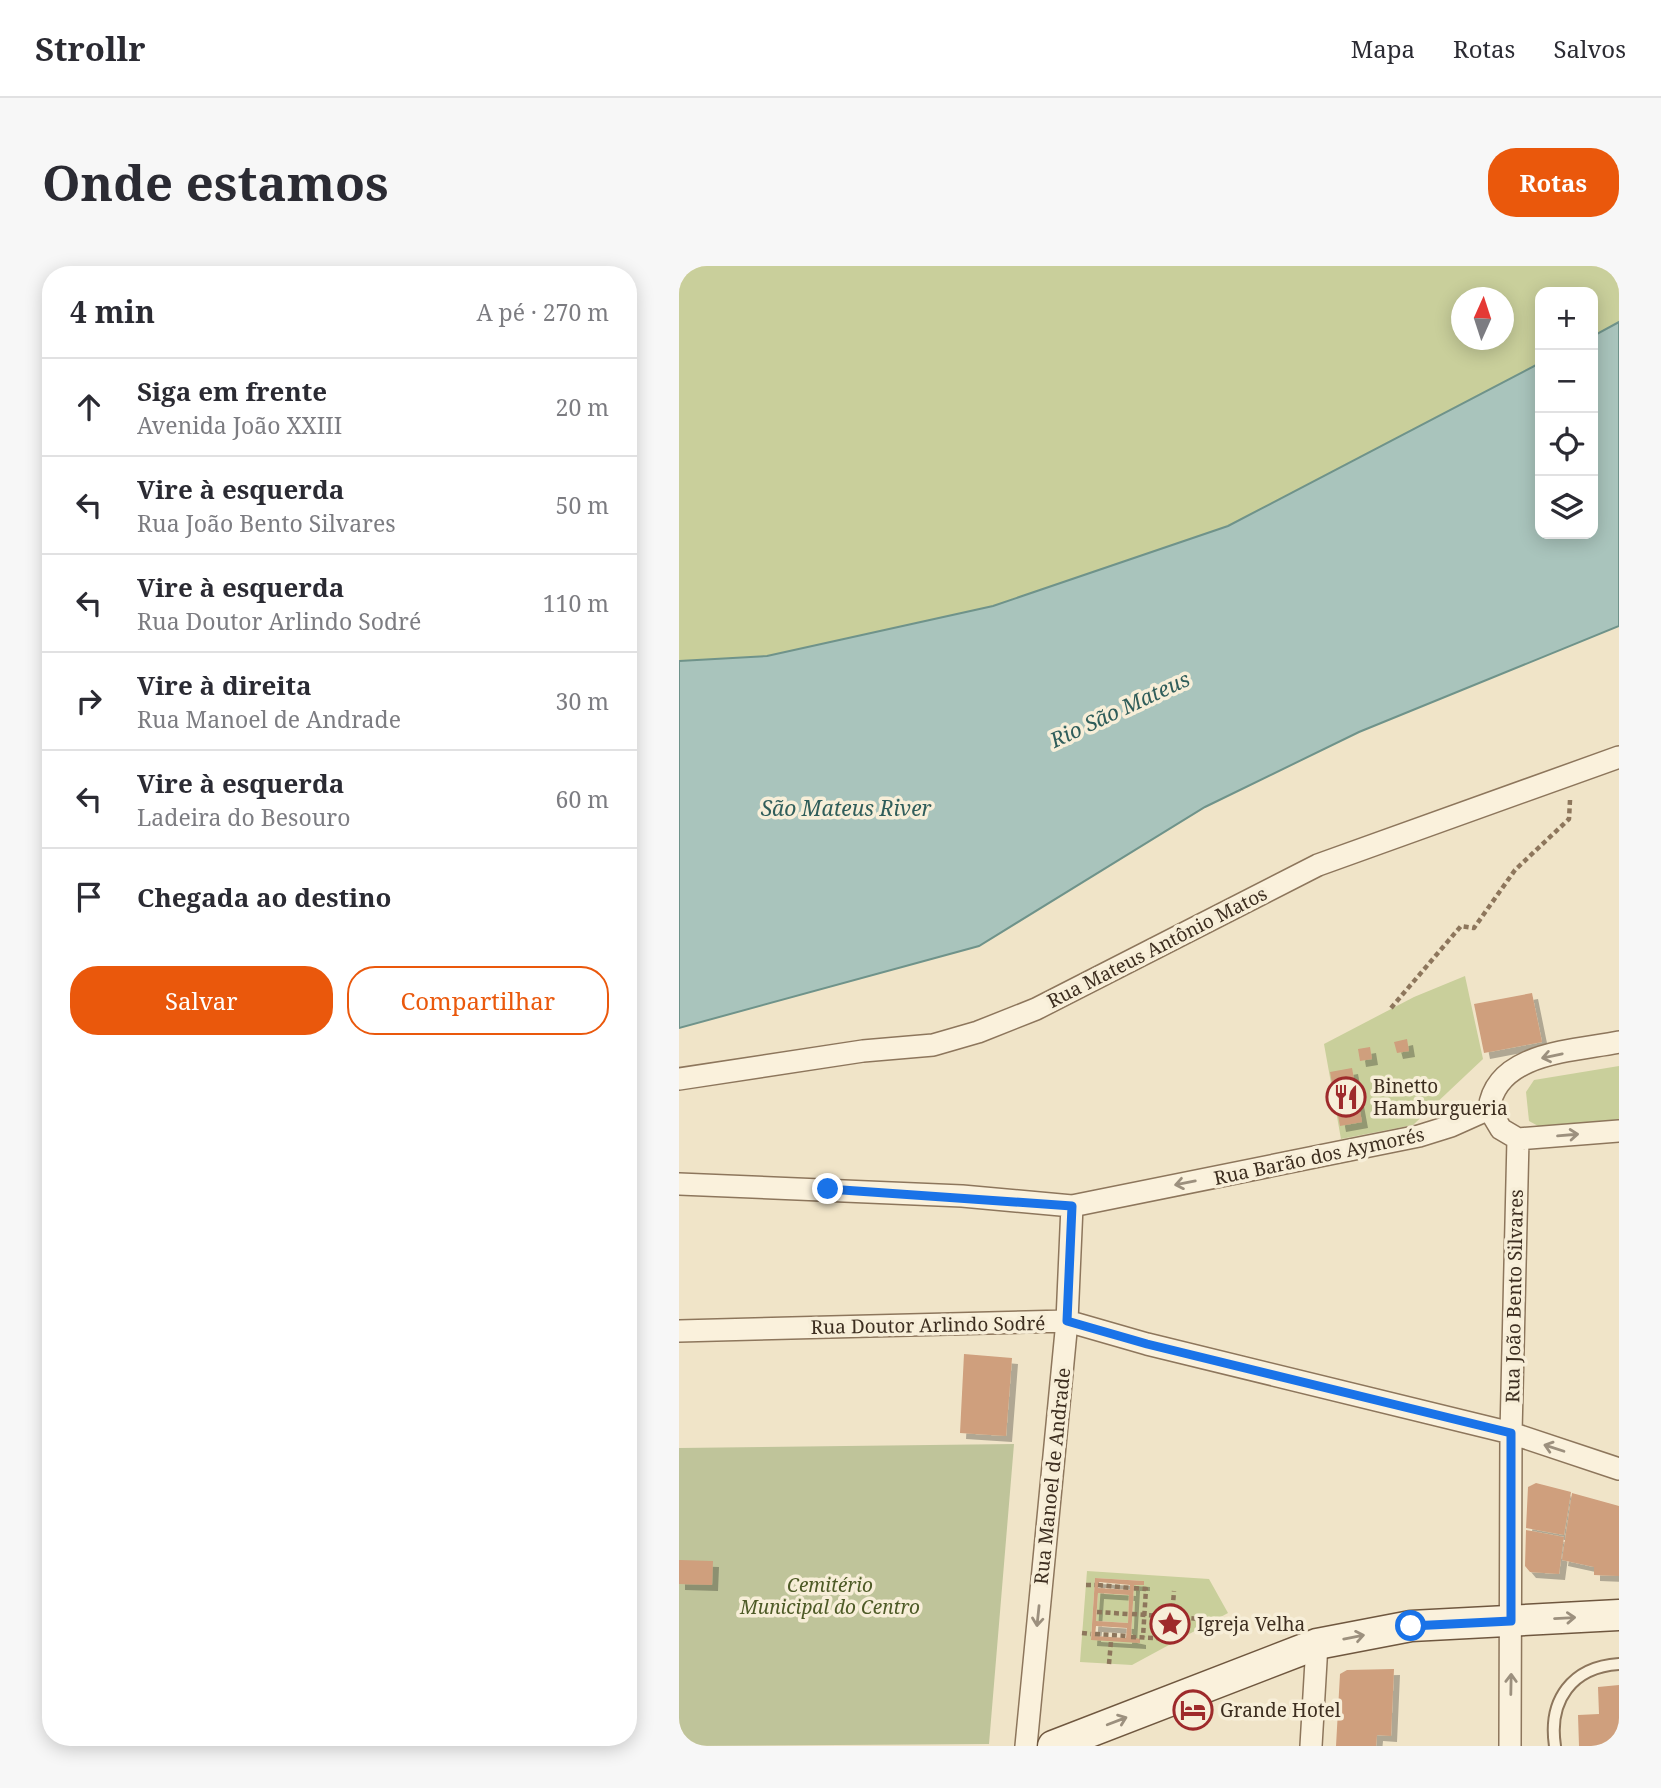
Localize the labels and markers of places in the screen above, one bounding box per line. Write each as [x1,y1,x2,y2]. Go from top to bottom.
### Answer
place label: Binetto Hamburgueria [1373,1073,1508,1121]
restaurant icon: Binetto Hamburgueria [1325,1076,1367,1118]
place icon: Igreja Velha [1149,1603,1191,1645]
place label: Igreja Velha [1197,1611,1305,1637]
hotel icon: Grande Hotel [1172,1689,1214,1731]
place label: Grande Hotel [1220,1697,1341,1723]

